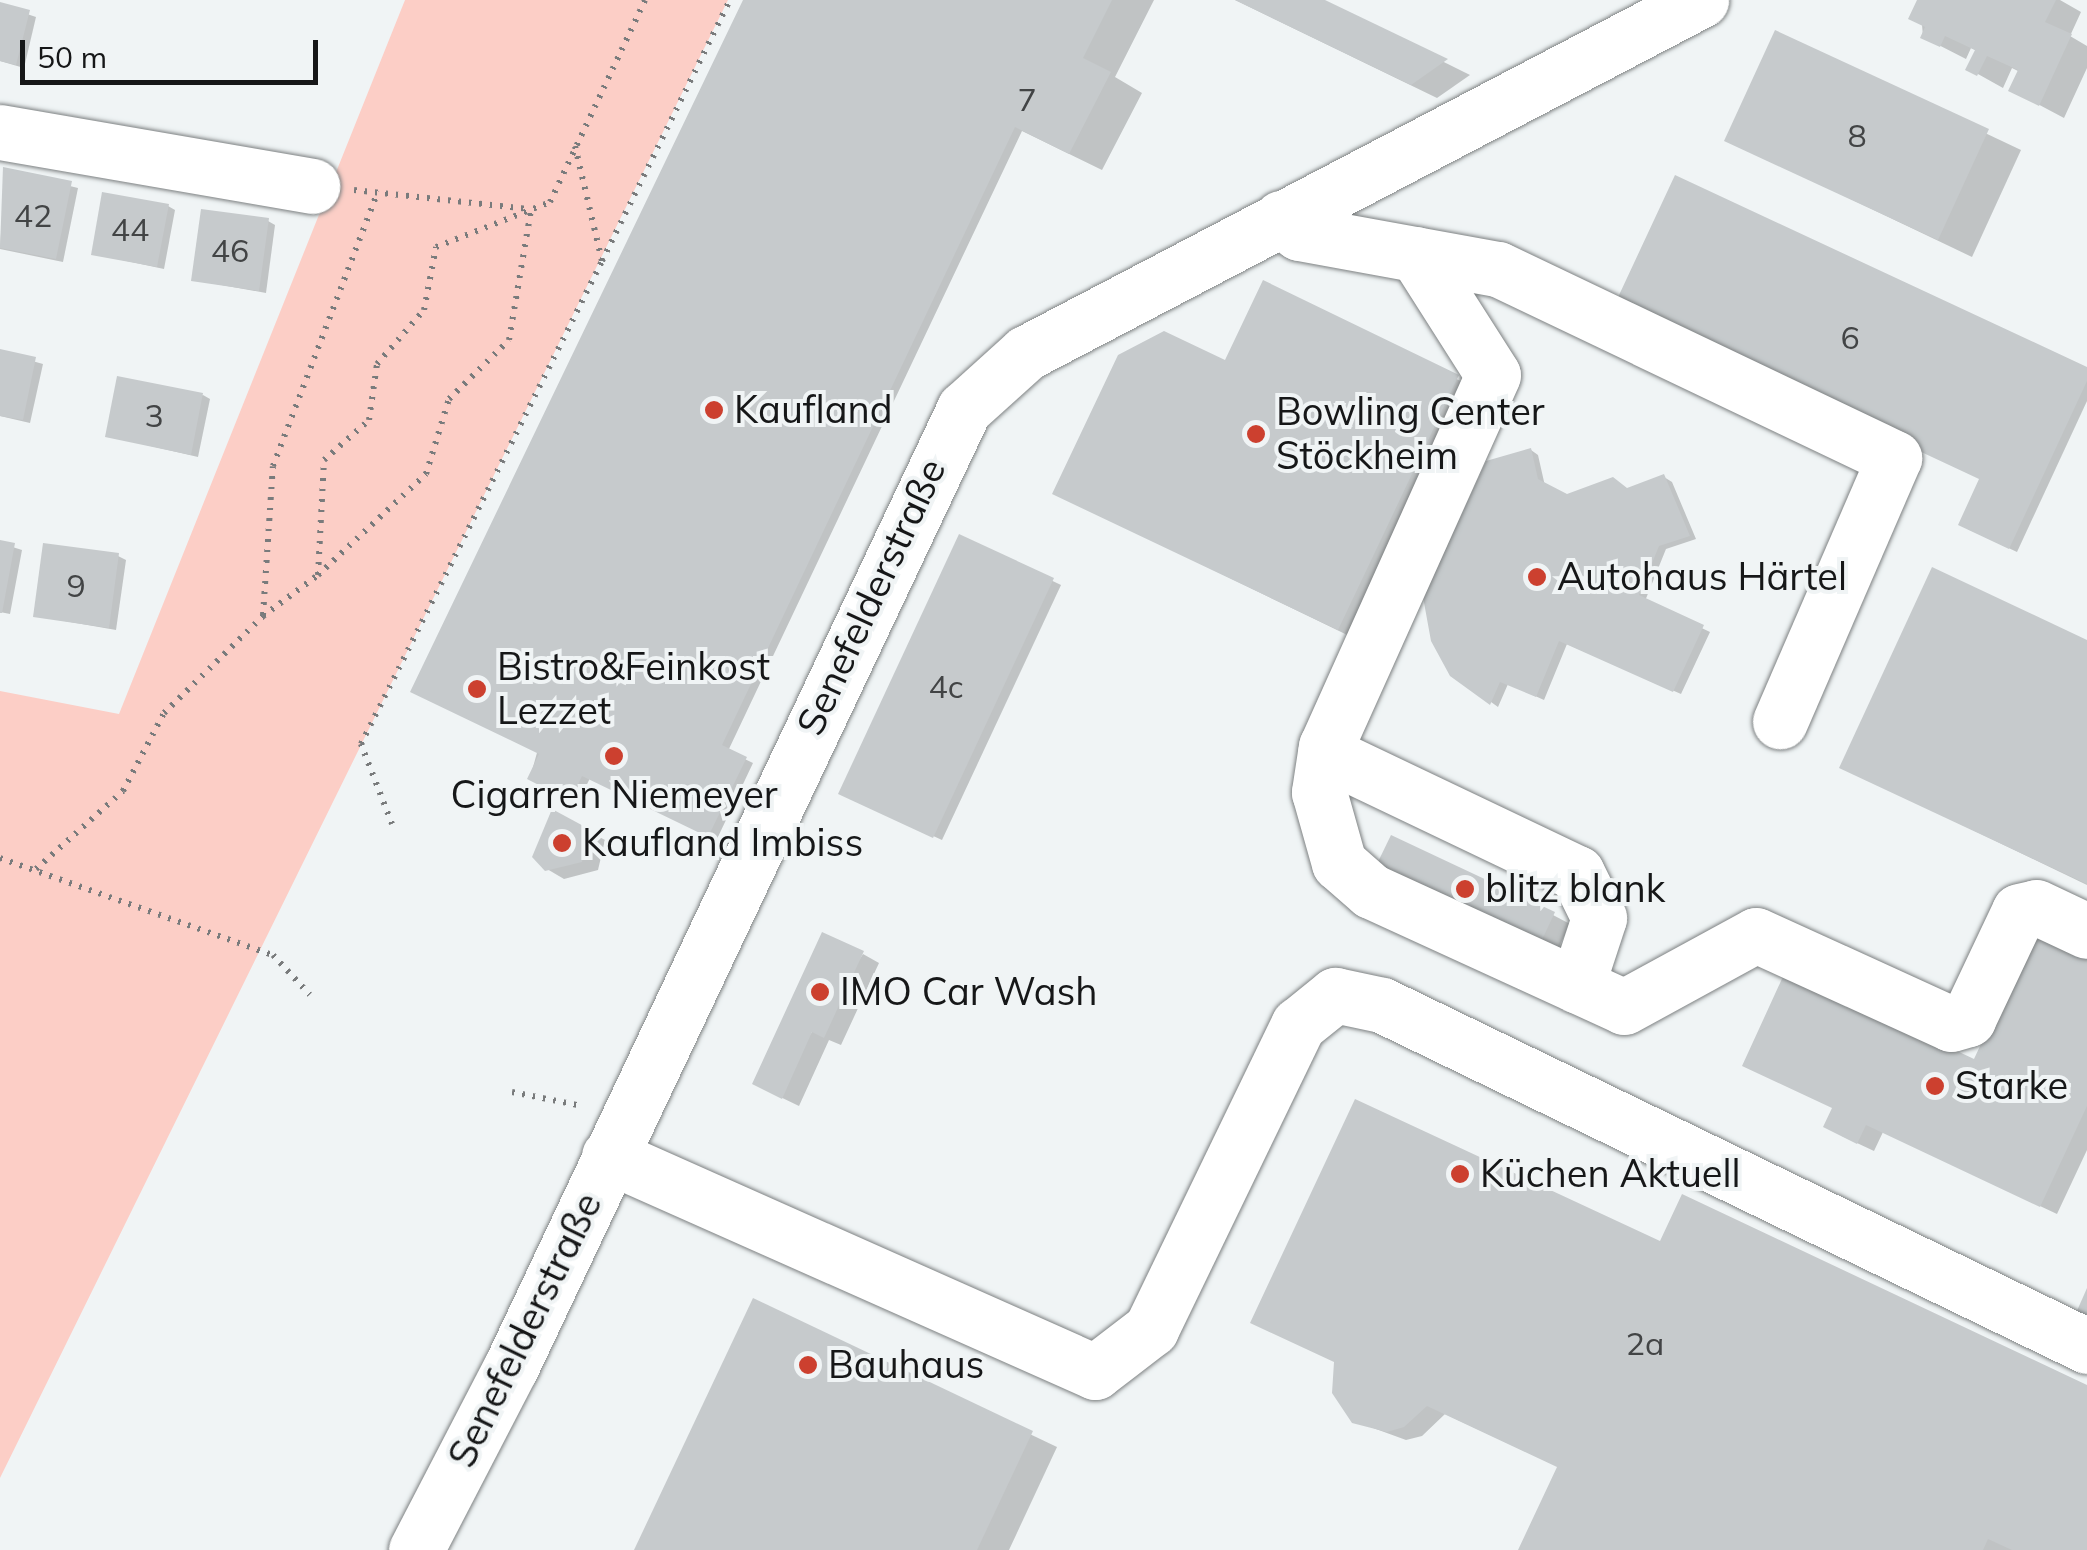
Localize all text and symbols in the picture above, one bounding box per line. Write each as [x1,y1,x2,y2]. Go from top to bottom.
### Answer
scale bar [25,20,322,82]
text: 50 m [37,38,107,76]
house number: 7 [1017,80,1037,118]
house number: 8 [1847,116,1867,154]
house number: 42 [14,196,52,234]
house number: 44 [111,210,149,248]
house number: 46 [211,231,249,269]
house number: 6 [1840,318,1860,356]
place label: Kaufland [734,387,893,433]
place label: Bowling Center Stöckheim [1276,389,1545,478]
house number: 3 [144,396,164,434]
marker: Kaufland [703,399,725,421]
marker: Bowling Center Stöckheim [1245,423,1267,445]
street label: Senefelderstraße [787,452,955,742]
place label: Autohaus Härtel [1557,554,1847,600]
house number: 9 [66,566,86,604]
marker: Autohaus Härtel [1526,566,1548,588]
place label: Bistro&Feinkost Lezzet [497,644,770,734]
house number: 4c [928,667,964,705]
marker: Bistro&Feinkost Lezzet [466,678,488,700]
marker: Cigarren Niemeyer [603,745,625,767]
place label: Cigarren Niemeyer [450,772,778,818]
place label: Kaufland Imbiss [582,820,863,866]
marker: Kaufland Imbiss [551,832,573,854]
place label: blitz blank [1485,866,1665,912]
marker: blitz blank [1454,878,1476,900]
place label: IMO Car Wash [840,969,1098,1015]
marker: IMO Car Wash [809,981,831,1003]
place label: Starke [1955,1063,2068,1109]
marker: Starke [1924,1075,1946,1097]
place label: Küchen Aktuell [1480,1151,1741,1197]
marker: Küchen Aktuell [1449,1163,1471,1185]
street label: Senefelderstraße [439,1185,611,1475]
house number: 2a [1626,1324,1664,1362]
place label: Bauhaus [828,1342,984,1388]
marker: Bauhaus [797,1354,819,1376]

